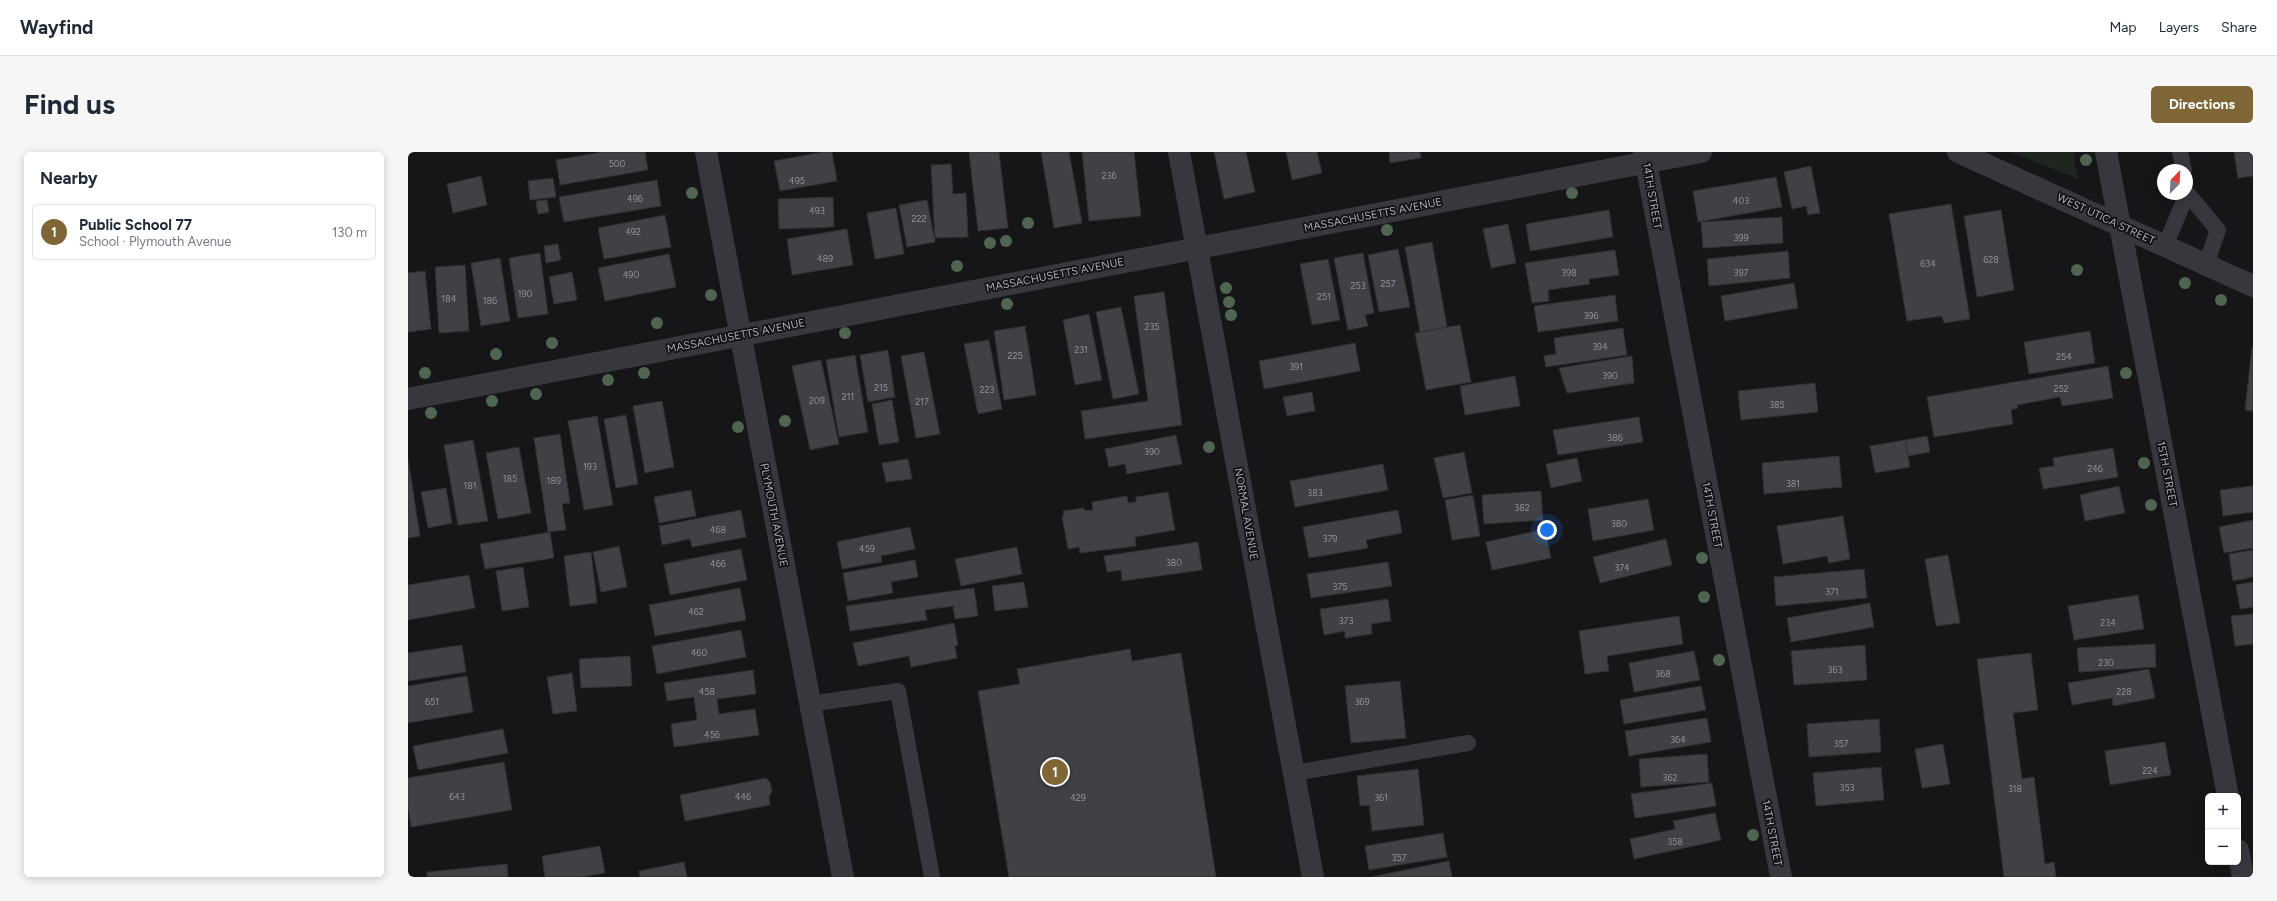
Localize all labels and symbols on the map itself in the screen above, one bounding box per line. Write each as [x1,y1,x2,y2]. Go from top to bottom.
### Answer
house number: 500 [609,158,626,169]
street label: 14TH STREET [1640,162,1664,230]
north arrow [2157,164,2193,200]
house number: 236 [1101,170,1117,181]
house number: 495 [789,175,805,186]
street label: WEST UTICA STREET [2055,191,2157,247]
house number: 496 [627,193,643,204]
street label: MASSACHUSETTS AVENUE [1303,195,1443,235]
house number: 403 [1733,195,1749,206]
house number: 493 [809,205,825,216]
house number: 222 [911,213,927,224]
house number: 492 [625,226,641,237]
house number: 399 [1733,232,1749,243]
house number: 489 [817,253,833,264]
house number: 628 [1983,254,1999,265]
street label: MASSACHUSETTS AVENUE [985,255,1125,295]
house number: 634 [1920,258,1936,269]
house number: 398 [1561,267,1577,278]
house number: 397 [1734,267,1749,278]
house number: 490 [623,269,639,280]
house number: 257 [1380,278,1396,289]
house number: 253 [1350,280,1366,291]
house number: 190 [518,288,533,299]
house number: 251 [1317,291,1331,302]
house number: 184 [442,293,457,304]
house number: 186 [483,295,497,306]
house number: 396 [1583,310,1599,321]
street label: MASSACHUSETTS AVENUE [666,316,806,356]
house number: 235 [1144,321,1160,332]
house number: 394 [1592,341,1608,352]
house number: 231 [1074,344,1088,355]
house number: 225 [1007,350,1023,361]
house number: 254 [2056,351,2072,362]
house number: 391 [1289,361,1303,372]
house number: 390 [1602,370,1618,381]
house number: 215 [874,382,888,393]
house number: 252 [2053,383,2069,394]
house number: 223 [980,384,995,395]
house number: 211 [842,391,854,402]
house number: 209 [809,395,825,406]
house number: 217 [915,396,929,407]
house number: 385 [1769,399,1785,410]
house number: 386 [1607,432,1623,443]
street label: 15TH STREET [2154,440,2180,508]
house number: 390 [1144,446,1160,457]
house number: 193 [583,461,597,472]
street label: PLYMOUTH AVENUE [758,462,790,568]
house number: 246 [2087,463,2103,474]
street label: NORMAL AVENUE [1232,467,1260,561]
house number: 185 [503,473,517,484]
house number: 189 [547,475,561,486]
house number: 381 [1786,478,1800,489]
house number: 181 [464,480,476,491]
street label: 14TH STREET [1699,481,1725,549]
house number: 383 [1307,487,1323,498]
house number: 382 [1514,502,1530,513]
house number: 380 [1611,518,1627,529]
your location [1537,520,1557,540]
house number: 468 [710,524,727,535]
house number: 379 [1323,533,1337,544]
house number: 459 [859,543,875,554]
house number: 380 [1166,557,1182,568]
house number: 466 [710,558,726,569]
house number: 374 [1614,562,1630,573]
house number: 375 [1333,581,1347,592]
house number: 371 [1825,586,1839,597]
house number: 462 [688,606,704,617]
house number: 373 [1339,615,1353,626]
house number: 234 [2100,617,2116,628]
house number: 460 [691,647,707,658]
house number: 230 [2098,657,2114,668]
house number: 363 [1828,664,1843,675]
house number: 368 [1655,668,1671,679]
house number: 458 [699,686,716,697]
house number: 228 [2116,686,2132,697]
house number: 651 [425,696,439,707]
house number: 369 [1354,696,1370,707]
house number: 456 [704,729,720,740]
house number: 364 [1670,734,1686,745]
house number: 357 [1834,738,1849,749]
pin: 1 [1042,757,1068,787]
house number: 224 [2142,765,2158,776]
house number: 362 [1662,772,1678,783]
house number: 353 [1840,782,1855,793]
house number: 318 [2008,783,2023,794]
house number: 643 [449,791,465,802]
house number: 446 [735,791,751,802]
house number: 429 [1070,792,1086,803]
house number: 361 [1374,792,1388,803]
street label: 14TH STREET [1759,799,1785,867]
house number: 358 [1667,836,1683,847]
house number: 357 [1392,852,1407,863]

